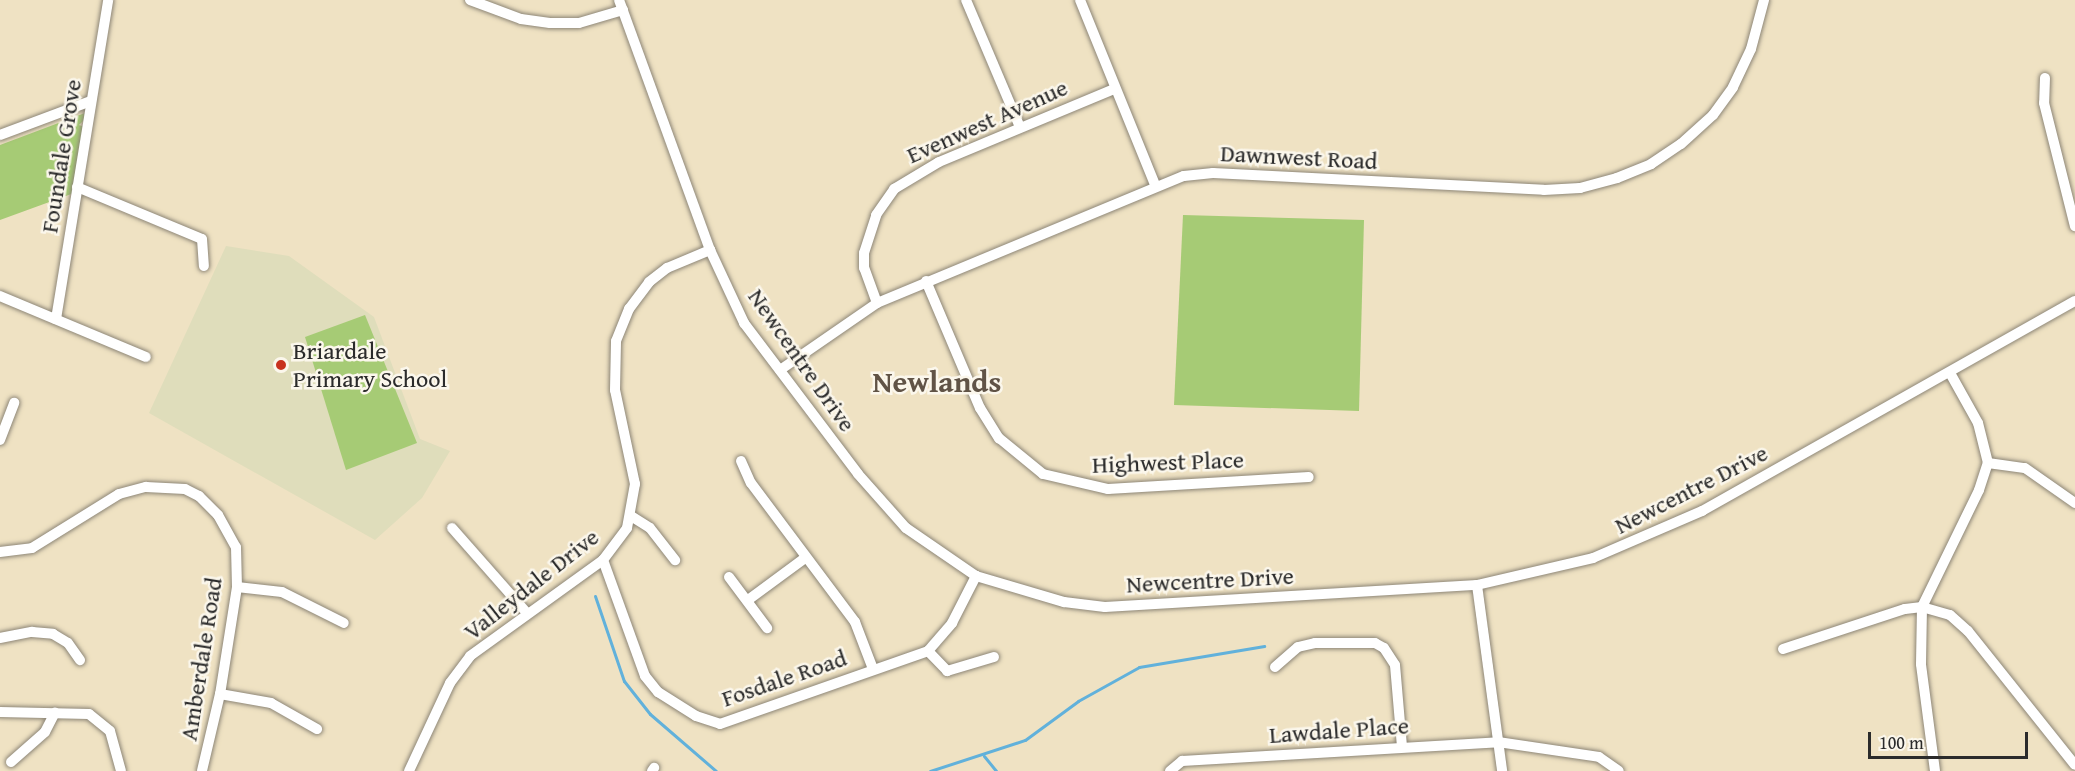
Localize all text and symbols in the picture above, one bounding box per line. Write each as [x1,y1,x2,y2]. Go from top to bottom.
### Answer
street label: Evenwest Avenue [902,73,1072,169]
street label: Foundale Grove [35,77,87,235]
street label: Dawnwest Road [1220,139,1378,175]
street label: Newcentre Drive [742,283,862,437]
place label: Briardale Primary School [293,337,447,393]
marker: Briardale Primary School [274,358,288,372]
district label: Newlands [873,363,1001,399]
street label: Newcentre Drive [1610,438,1772,540]
street label: Highwest Place [1092,445,1244,479]
street label: Valleydale Drive [458,522,604,646]
street label: Newcentre Drive [1125,561,1295,599]
street label: Amberdale Road [174,575,228,743]
street label: Fosdale Road [718,643,850,713]
street label: Lawdale Place [1268,711,1410,749]
scale bar [1871,720,2032,758]
text: 100 m [1879,729,1924,756]

